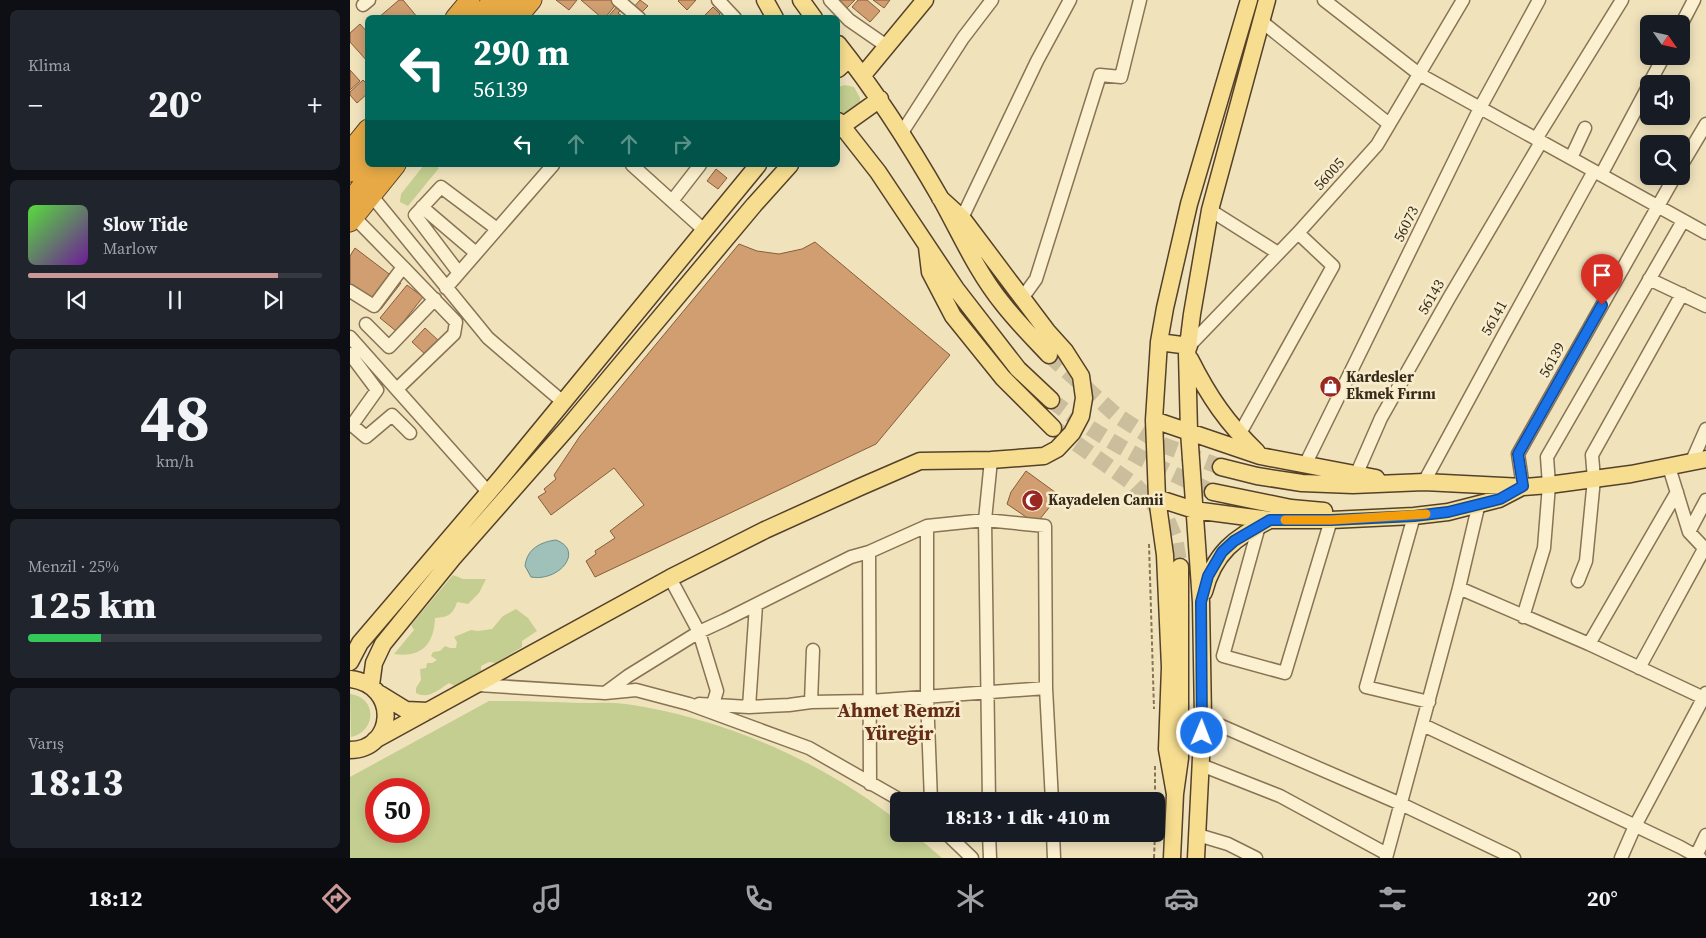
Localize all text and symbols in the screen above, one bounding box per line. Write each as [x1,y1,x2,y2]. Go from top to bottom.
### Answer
north arrow [1640,15,1690,65]
map controls [1640,15,1690,185]
text: 290 m [473,29,569,77]
icon: left [390,35,455,100]
text: Klima [28,54,71,76]
text: 56139 [473,74,528,104]
button: sound [1640,75,1690,125]
text: 20° [148,78,202,130]
text: − [28,86,43,124]
text: + [307,86,322,124]
icon: left [509,130,537,158]
icon: ahead [562,130,590,158]
icon: ahead [615,130,643,158]
icon: right [668,130,696,158]
button: search [1640,135,1690,185]
street label: 56005 [1308,153,1349,195]
street label: 56073 [1388,202,1423,245]
text: Slow Tide [103,211,188,237]
text: Marlow [103,237,158,259]
pin [1581,254,1623,305]
icon: arrive [1588,261,1616,289]
street label: 56143 [1412,275,1449,318]
icon: previous [63,286,91,314]
icon: pause [161,286,189,314]
icon: next [259,286,287,314]
street label: 56141 [1475,296,1512,339]
street label: 56139 [1533,338,1570,381]
place label: Kardesler Ekmek Fırını [1346,366,1436,404]
text: 48 [140,373,210,462]
shop icon: Kardesler Ekmek Fırını [1318,374,1342,398]
text: km/h [156,450,194,472]
mosque icon: Kayadelen Camii [1020,488,1044,512]
place label: Kayadelen Camii [1048,489,1164,510]
text: Menzil · 25% [28,555,119,577]
text: 125 km [28,579,156,631]
district label: Ahmet Remzi Yüreğir [837,696,961,747]
position arrow [1175,706,1227,758]
text: Varış [28,732,64,754]
text: 18:13 [28,756,123,808]
speed limit sign: 50 [365,778,430,843]
text: 18:13 · 1 dk · 410 m [945,804,1110,830]
icon: directions [319,881,354,916]
icon: music [530,881,565,916]
icon: phone [741,881,776,916]
icon: climate [953,881,988,916]
icon: car [1164,881,1199,916]
icon: filters [1375,881,1410,916]
text: 18:12 [88,883,142,913]
text: 20° [1587,883,1618,913]

